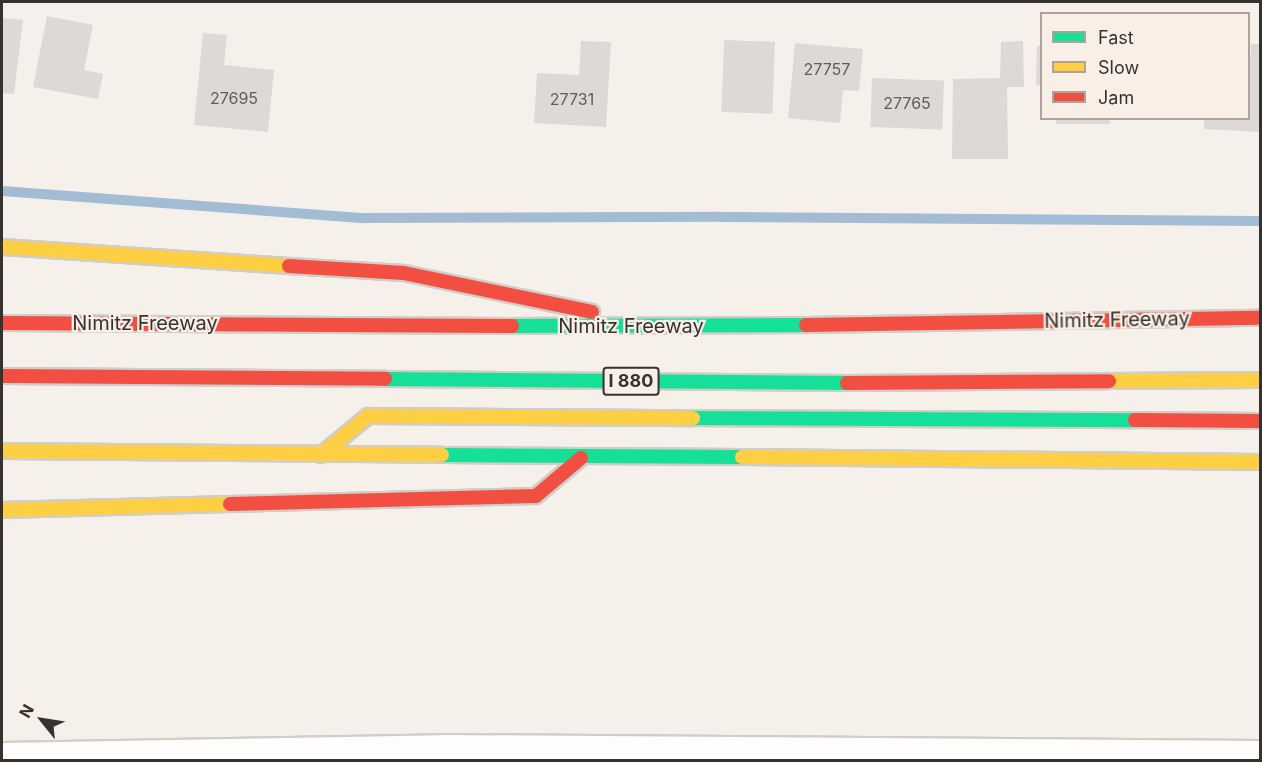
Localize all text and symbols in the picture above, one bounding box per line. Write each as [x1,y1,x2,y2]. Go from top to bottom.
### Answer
legend [1040,12,1250,120]
text: Fast [1098,27,1134,48]
text: Slow [1098,57,1139,78]
house number: 27757 [804,59,850,79]
text: Jam [1098,87,1134,108]
house number: 27695 [210,88,258,108]
house number: 27731 [550,89,594,109]
house number: 27765 [883,93,931,113]
street label: Nimitz Freeway [1044,307,1190,333]
street label: Nimitz Freeway [72,311,218,335]
street label: Nimitz Freeway [558,314,704,338]
road number: I 880 [602,366,660,396]
north arrow [12,690,72,750]
text: N [15,701,38,721]

